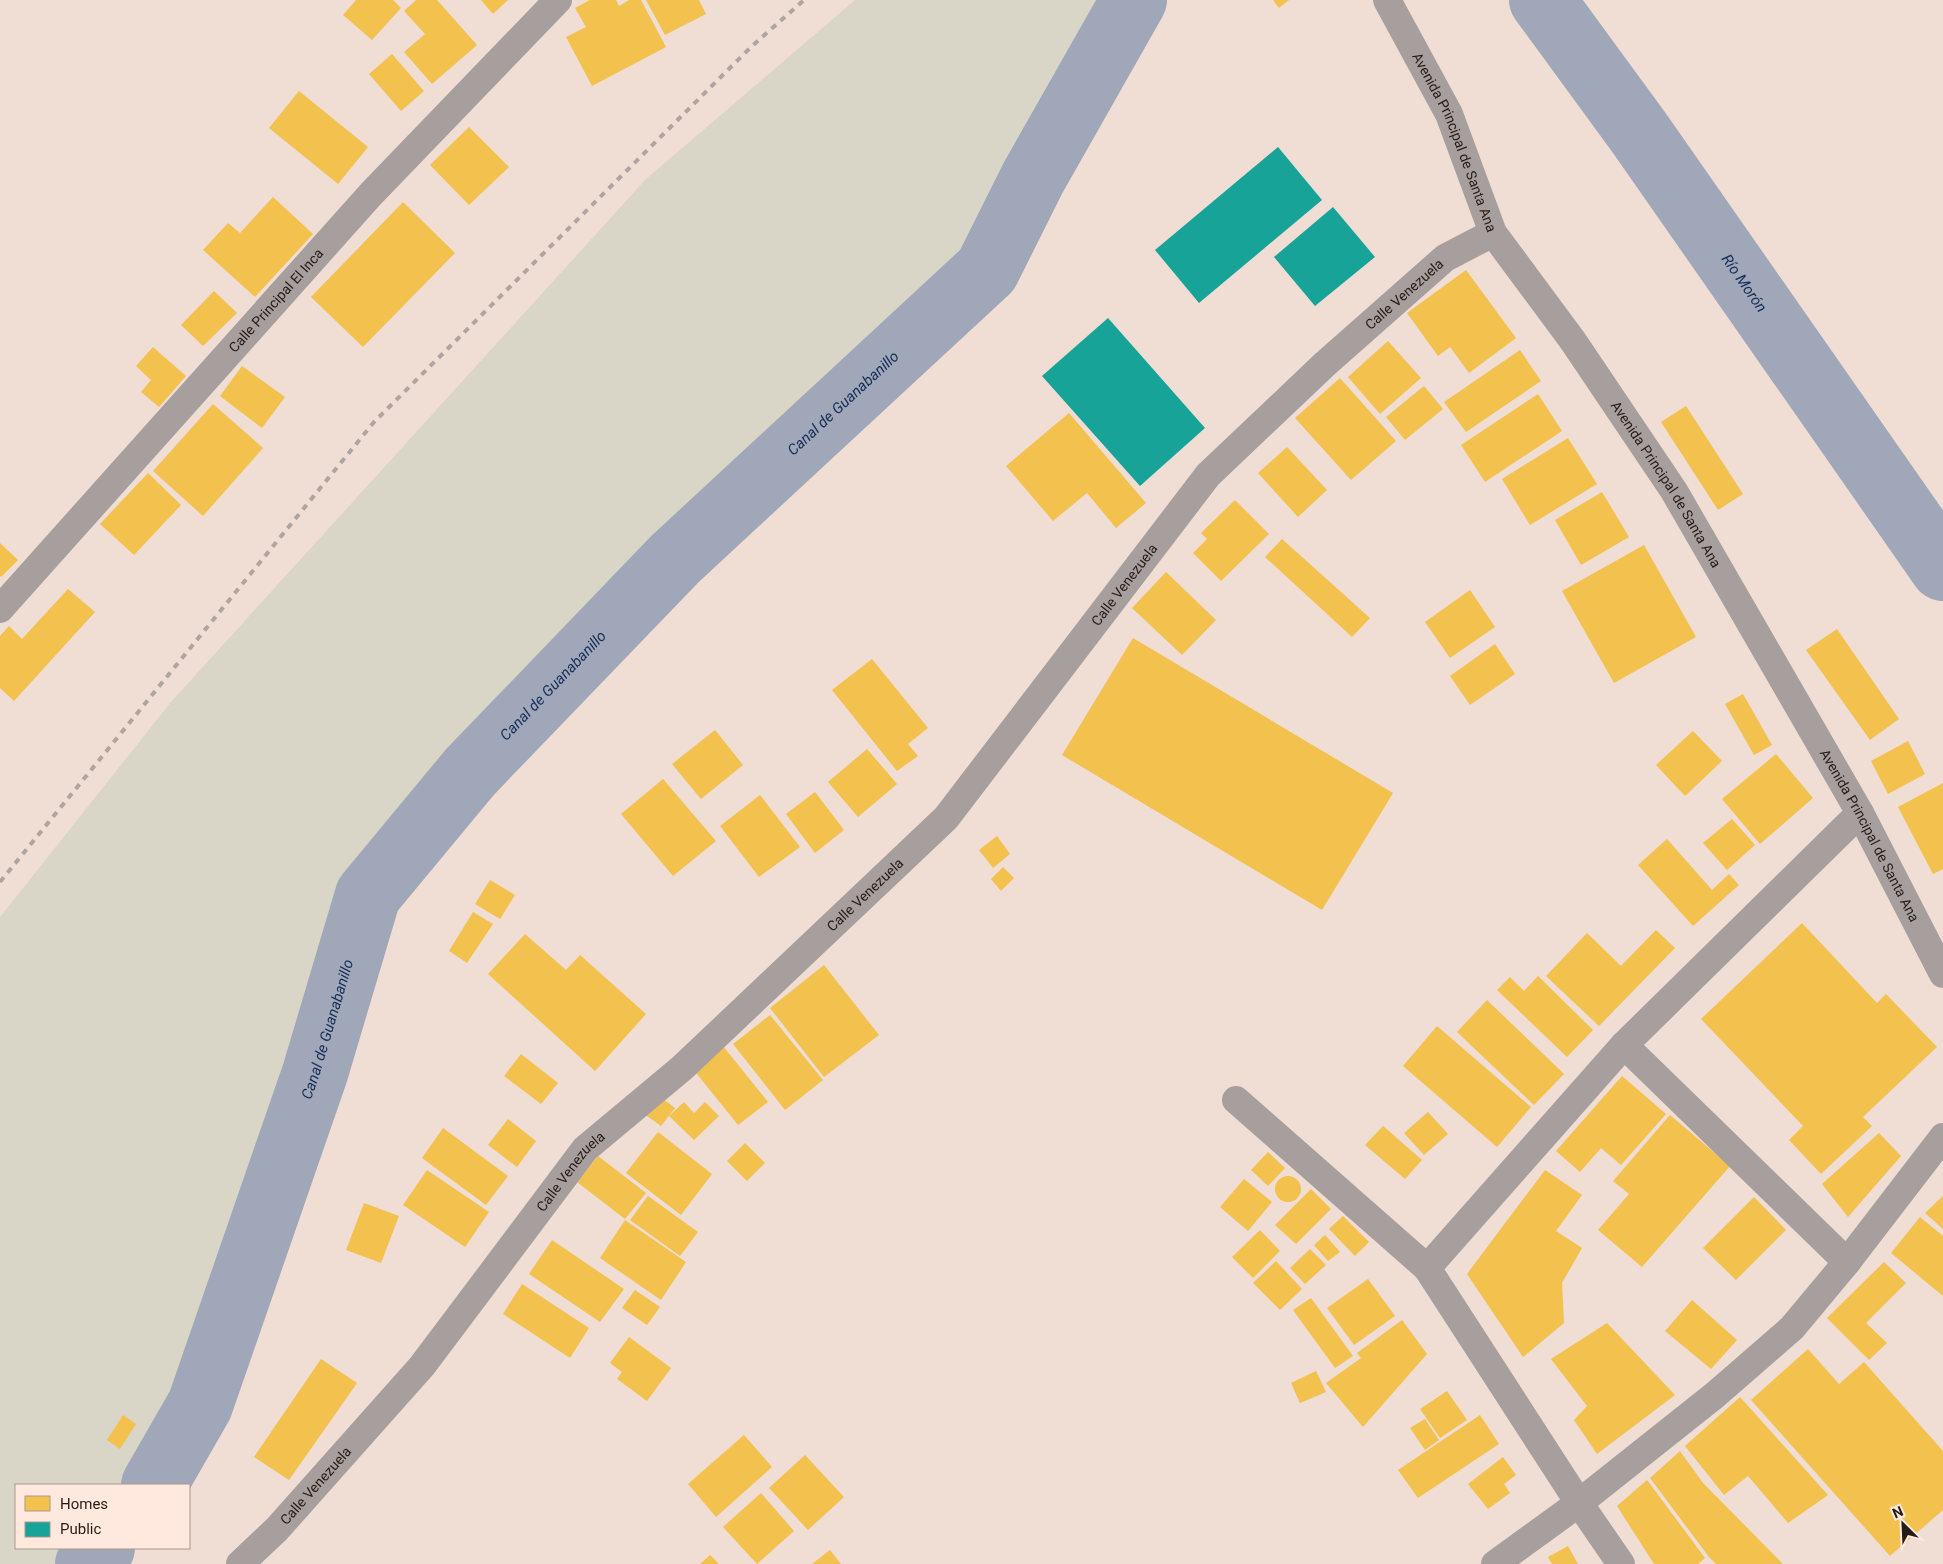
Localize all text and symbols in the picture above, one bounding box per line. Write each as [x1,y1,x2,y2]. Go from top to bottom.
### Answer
street label: Avenida Principal de Santa Ana [1409,50,1500,234]
street label: Calle Principal El Inca [225,245,326,356]
water label: Río Morón [1718,251,1771,316]
street label: Calle Venezuela [1362,255,1447,333]
water label: Canal de Guanabanillo [784,347,903,459]
street label: Avenida Principal de Santa Ana [1608,398,1724,570]
street label: Calle Venezuela [1088,541,1161,629]
water label: Canal de Guanabanillo [496,627,610,744]
street label: Avenida Principal de Santa Ana [1817,746,1923,924]
street label: Calle Venezuela [824,855,906,934]
water label: Canal de Guanabanillo [298,957,357,1102]
street label: Calle Venezuela [533,1128,608,1215]
street label: Calle Venezuela [277,1443,354,1528]
legend [15,1484,190,1549]
text: Homes [60,1495,108,1513]
north arrow [1878,1499,1928,1549]
text: N [1890,1503,1905,1521]
text: Public [60,1520,101,1538]

